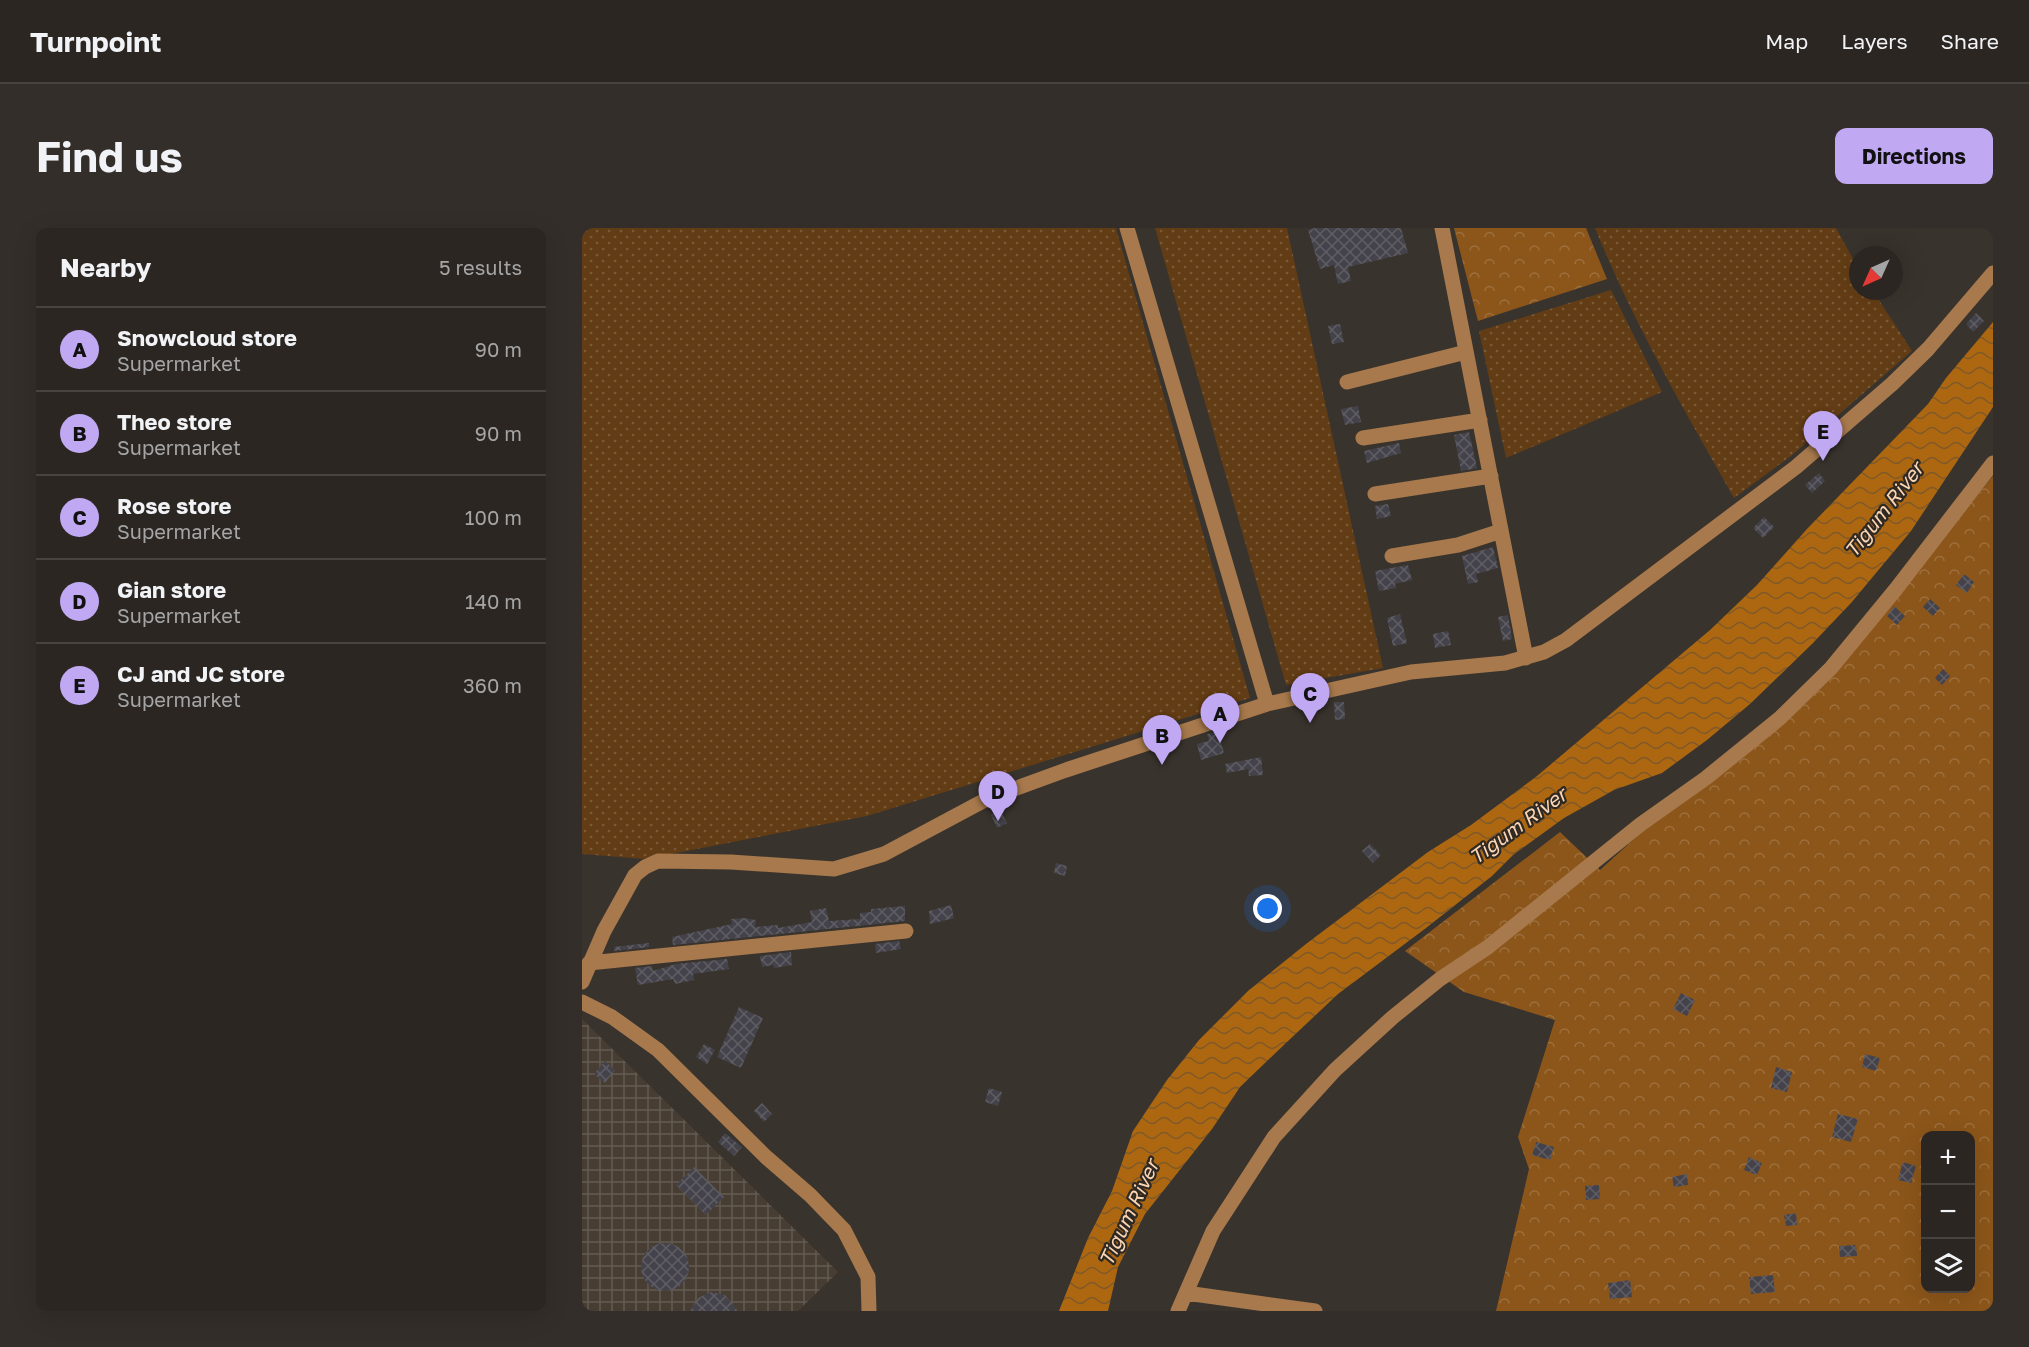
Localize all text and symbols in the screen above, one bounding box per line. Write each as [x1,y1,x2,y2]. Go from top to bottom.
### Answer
text: Turnpoint [30,25,161,58]
text: Map [1765,28,1808,54]
text: Layers [1841,28,1908,54]
text: Share [1941,28,1999,54]
button: Directions [1835,128,1993,184]
text: Find us [36,131,183,181]
north arrow [1849,246,1903,300]
text: Nearby [60,252,151,283]
text: 5 results [439,255,522,279]
text: Snowcloud store [117,324,297,351]
text: A [72,337,87,361]
text: 90 m [475,337,522,361]
text: Supermarket [117,351,241,375]
text: Theo store [117,408,232,435]
pin: E [1804,412,1842,461]
text: B [72,421,87,445]
text: 90 m [475,421,522,445]
text: Supermarket [117,435,241,459]
water label: Tigum River [1839,455,1931,562]
text: Rose store [117,492,231,519]
text: C [72,505,87,529]
text: 100 m [465,505,522,529]
text: Supermarket [117,519,241,543]
text: Gian store [117,576,226,603]
text: D [72,589,87,613]
text: 140 m [465,589,522,613]
text: Supermarket [117,603,241,627]
text: CJ and JC store [117,660,285,687]
text: E [73,673,86,697]
text: 360 m [463,673,522,697]
pin: C [1290,674,1330,723]
text: Supermarket [117,687,241,711]
pin: A [1200,694,1240,743]
pin: B [1142,716,1182,765]
pin: D [978,772,1018,821]
water label: Tigum River [1464,780,1574,869]
your location [1253,894,1282,923]
map controls [1921,1131,1975,1293]
button: + [1921,1131,1975,1185]
water label: Tigum River [1093,1153,1165,1270]
button: − [1921,1185,1975,1239]
button: layers [1921,1239,1975,1293]

